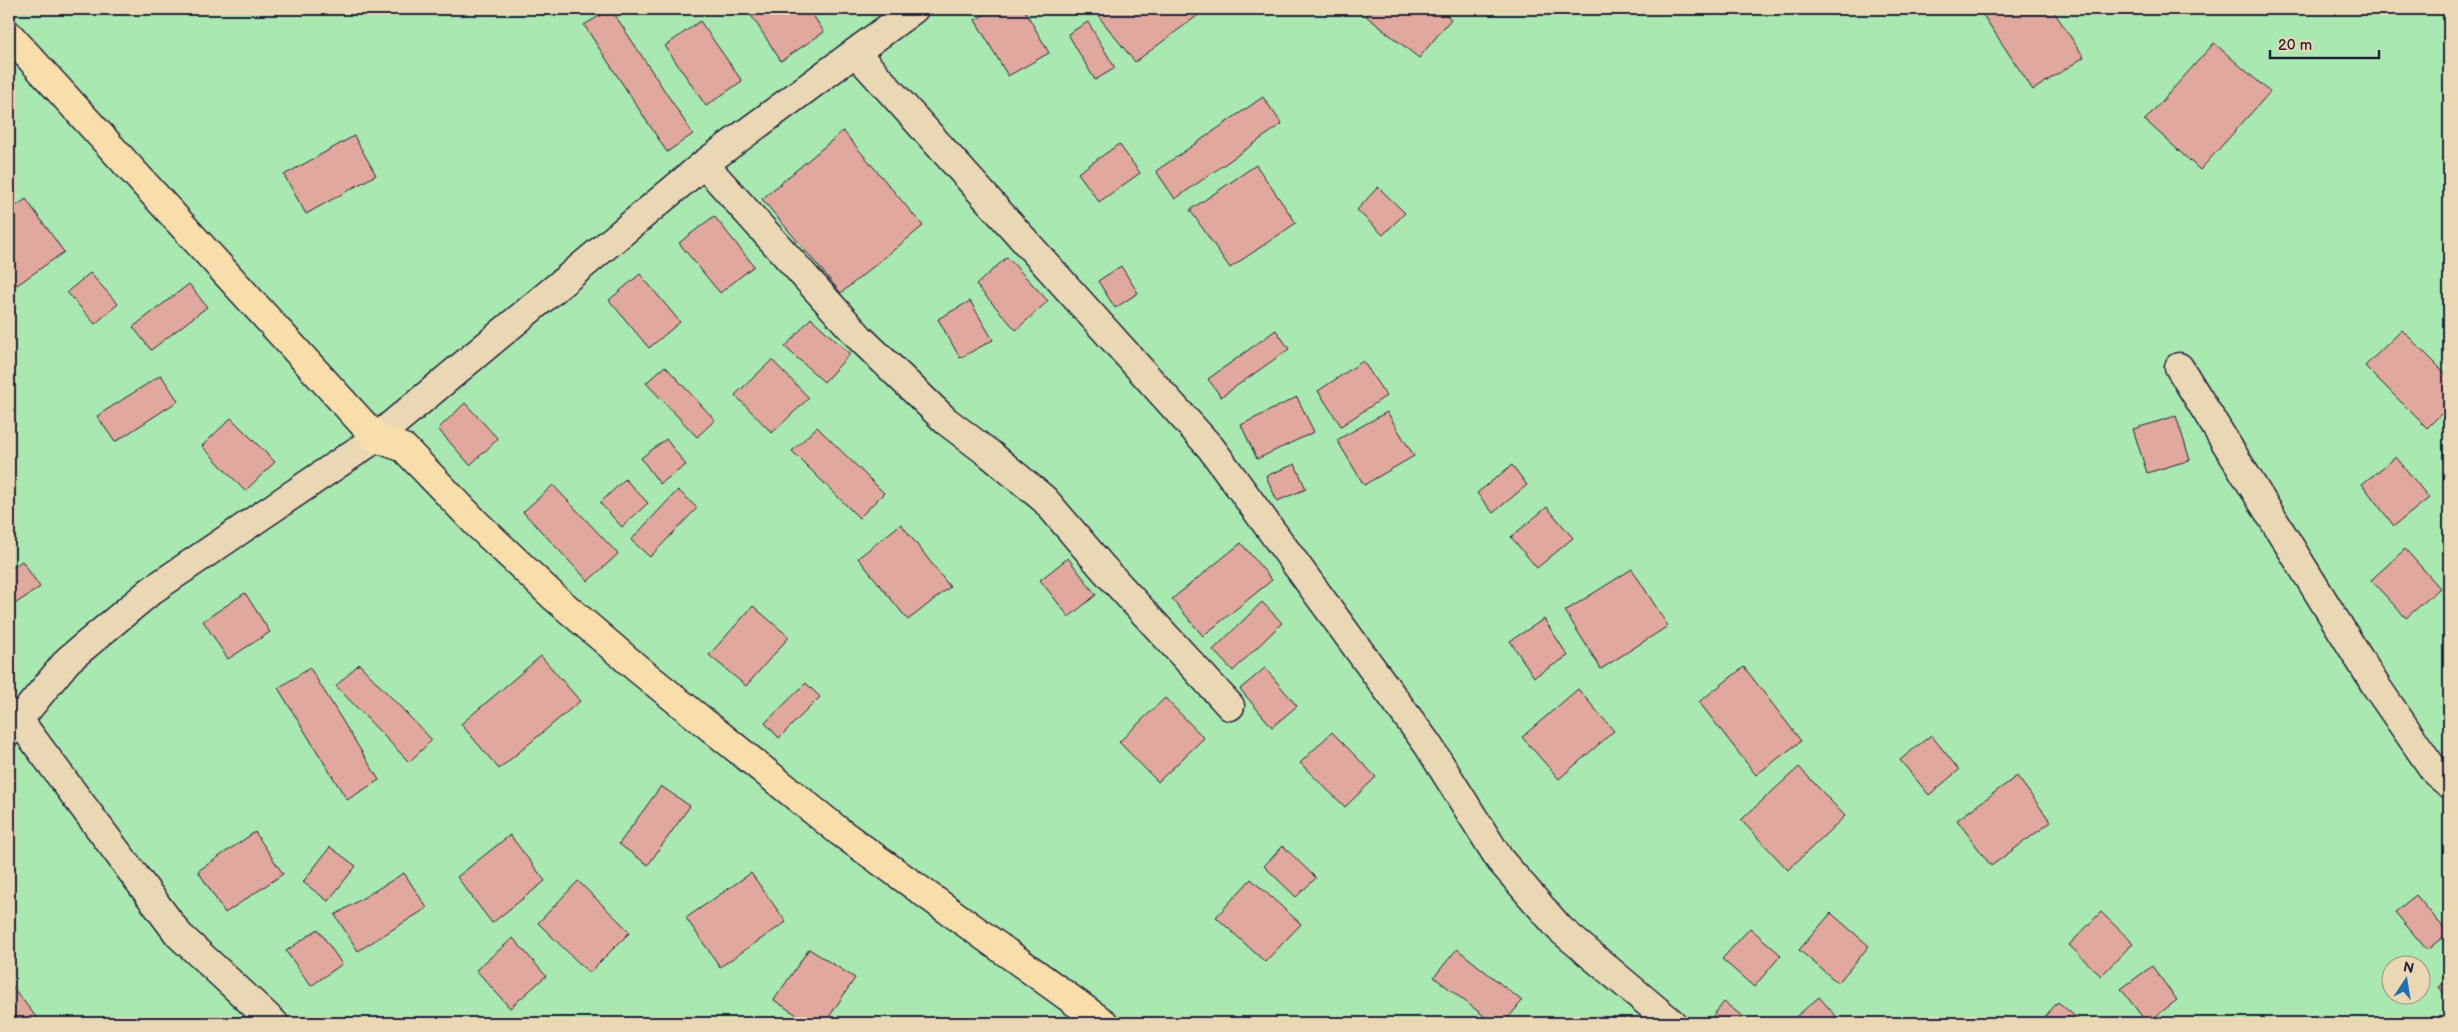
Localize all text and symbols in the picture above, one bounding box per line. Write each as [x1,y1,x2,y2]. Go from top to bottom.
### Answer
scale bar [2270,28,2379,60]
text: 20 m [2278,36,2312,55]
north arrow [2380,954,2430,1004]
text: N [2402,958,2416,977]

